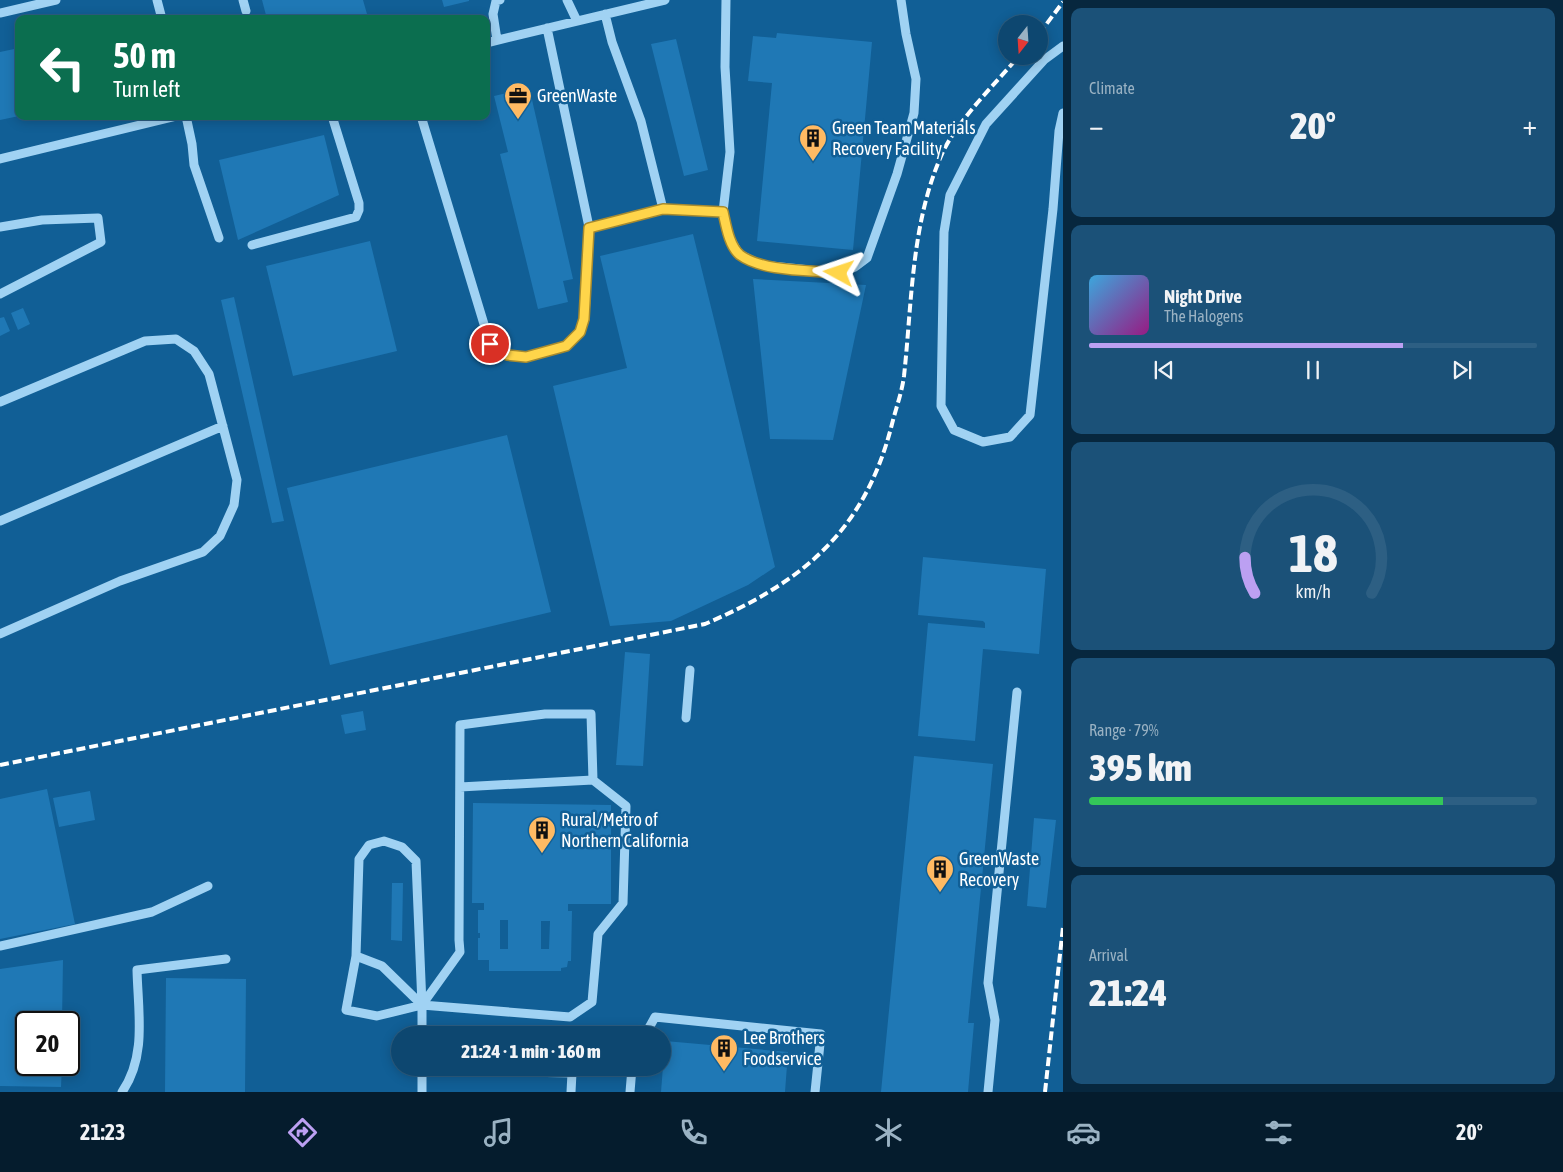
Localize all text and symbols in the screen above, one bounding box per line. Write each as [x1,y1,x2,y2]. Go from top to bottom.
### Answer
north arrow [998,15,1048,65]
map controls [998,15,1048,65]
icon: left [30,35,95,100]
text: 50 m [113,35,176,75]
text: Turn left [113,76,180,102]
text: Climate [1089,79,1135,97]
office icon: GreenWaste [503,81,533,120]
place label: GreenWaste [537,85,617,106]
text: 20° [1290,104,1336,147]
text: − [1089,109,1104,141]
text: + [1522,109,1537,141]
place label: Green Team Materials Recovery Facility [832,117,976,159]
building icon: Green Team Materials Recovery Facility [798,123,828,162]
position arrow [812,246,864,298]
text: Night Drive [1164,285,1242,307]
text: The Halogens [1164,307,1244,325]
pin [469,323,511,365]
icon: arrive [476,330,504,358]
icon: previous [1150,356,1178,384]
icon: pause [1299,356,1327,384]
icon: next [1448,356,1476,384]
text: 18 [1289,523,1337,583]
text: km/h [1295,581,1331,602]
text: Range · 79% [1089,721,1159,739]
text: 395 km [1089,746,1192,789]
place label: Rural/Metro of Northern California [561,809,689,851]
building icon: Rural/Metro of Northern California [527,815,557,854]
place label: GreenWaste Recovery [959,848,1039,890]
building icon: GreenWaste Recovery [925,854,955,893]
text: Arrival [1089,946,1128,964]
text: 21:24 [1089,971,1167,1014]
speed limit sign: 20 [15,1011,80,1076]
place label: Lee Brothers Foodservice [743,1027,825,1069]
building icon: Lee Brothers Foodservice [709,1033,739,1072]
text: 21:24 · 1 min · 160 m [461,1040,601,1062]
icon: directions [285,1115,320,1150]
icon: music [481,1115,516,1150]
icon: phone [676,1115,711,1150]
icon: climate [871,1115,906,1150]
icon: car [1066,1115,1101,1150]
icon: filters [1261,1115,1296,1150]
text: 21:23 [80,1119,125,1145]
text: 20° [1456,1119,1483,1145]

